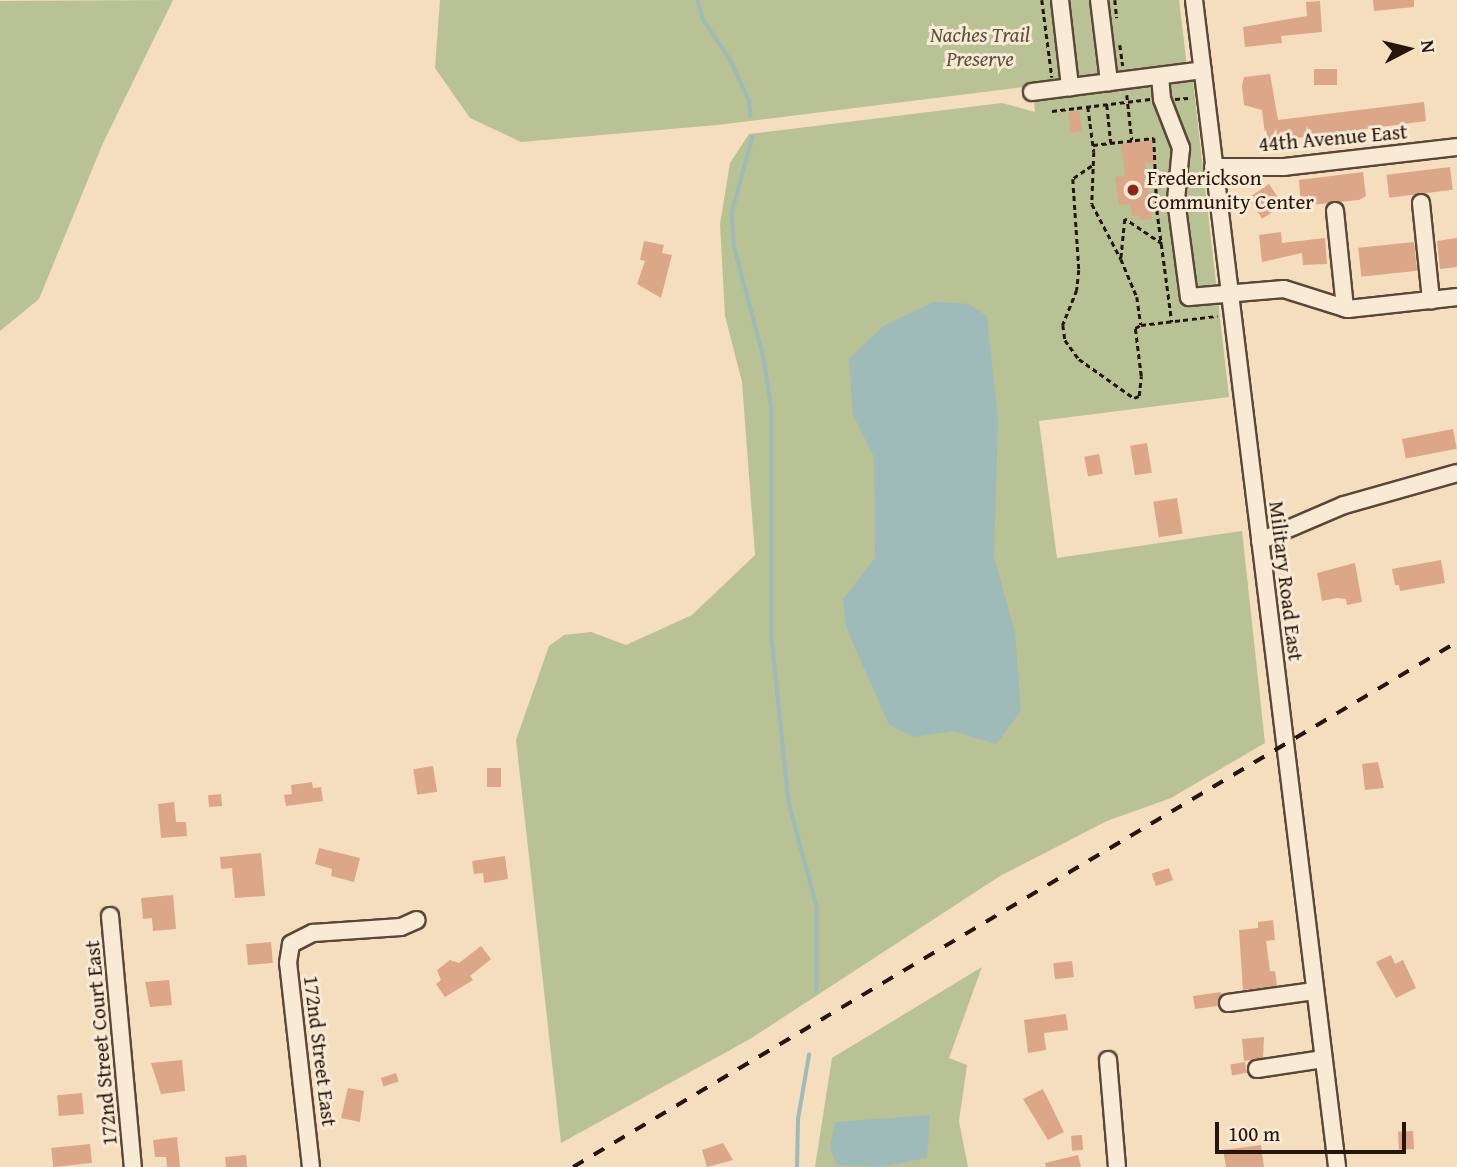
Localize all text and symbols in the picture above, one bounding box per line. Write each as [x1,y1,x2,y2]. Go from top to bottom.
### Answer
north arrow [1373,14,1443,84]
park label: Naches Trail Preserve [930,22,1030,72]
text: N [1414,38,1444,54]
street label: 44th Avenue East [1257,119,1409,157]
place label: Frederickson Community Center [1147,165,1314,215]
marker: Frederickson Community Center [1125,182,1141,198]
street label: Military Road East [1264,500,1308,662]
street label: 172nd Street Court East [79,939,123,1147]
street label: 172nd Street East [298,974,342,1128]
scale bar [1219,1108,1410,1152]
text: 100 m [1228,1118,1280,1149]

